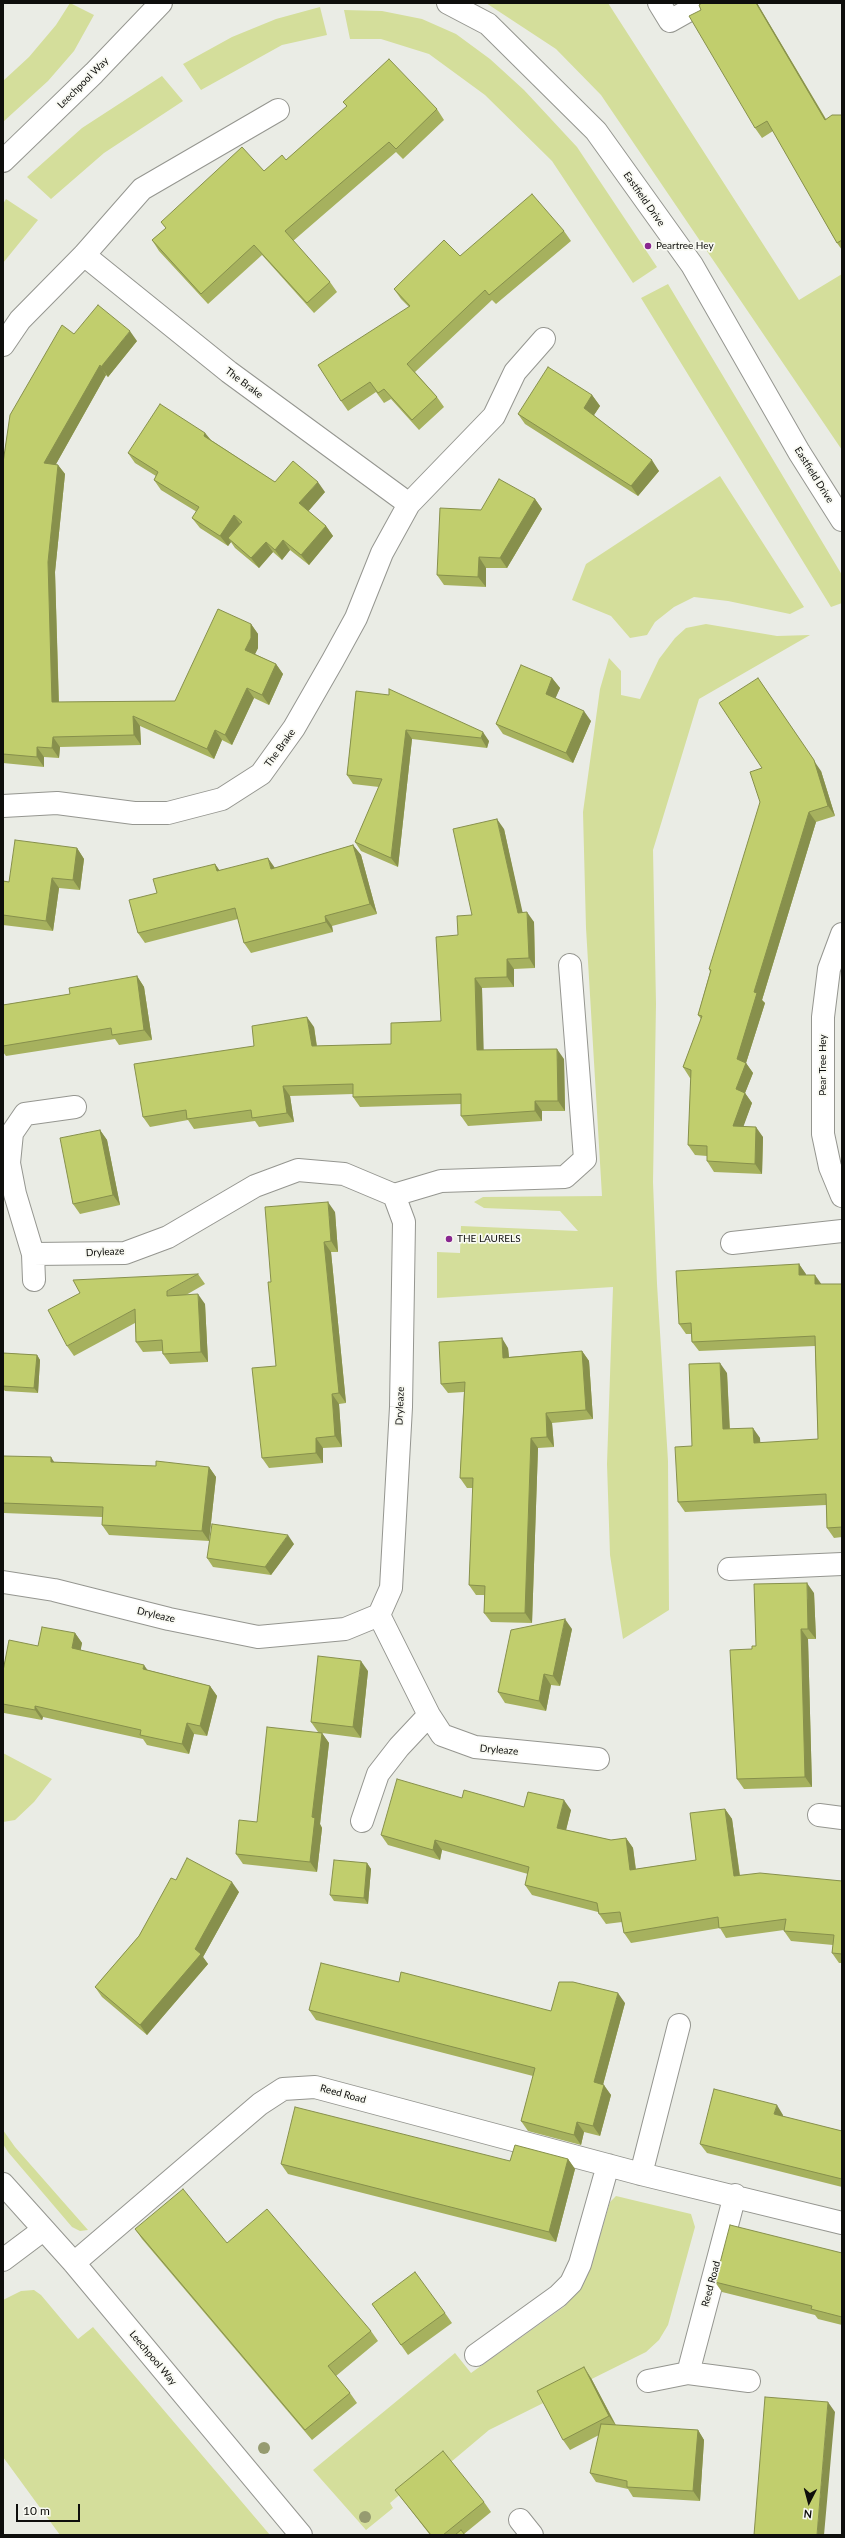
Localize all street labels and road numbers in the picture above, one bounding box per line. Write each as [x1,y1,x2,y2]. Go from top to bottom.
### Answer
street label: Leechpool Way [55,55,111,111]
street label: Eastfield Drive [621,169,667,229]
street label: The Brake [223,365,265,401]
street label: Eastfield Drive [792,445,836,505]
street label: The Brake [262,727,298,769]
street label: Pear Tree Hey [817,1034,829,1096]
street label: Dryleaze [85,1245,125,1259]
street label: Dryleaze [393,1386,407,1426]
street label: Dryleaze [136,1605,176,1625]
street label: Dryleaze [479,1742,519,1758]
street label: Reed Road [319,2082,367,2106]
street label: Reed Road [699,2260,723,2308]
street label: Leechpool Way [127,2328,179,2388]

